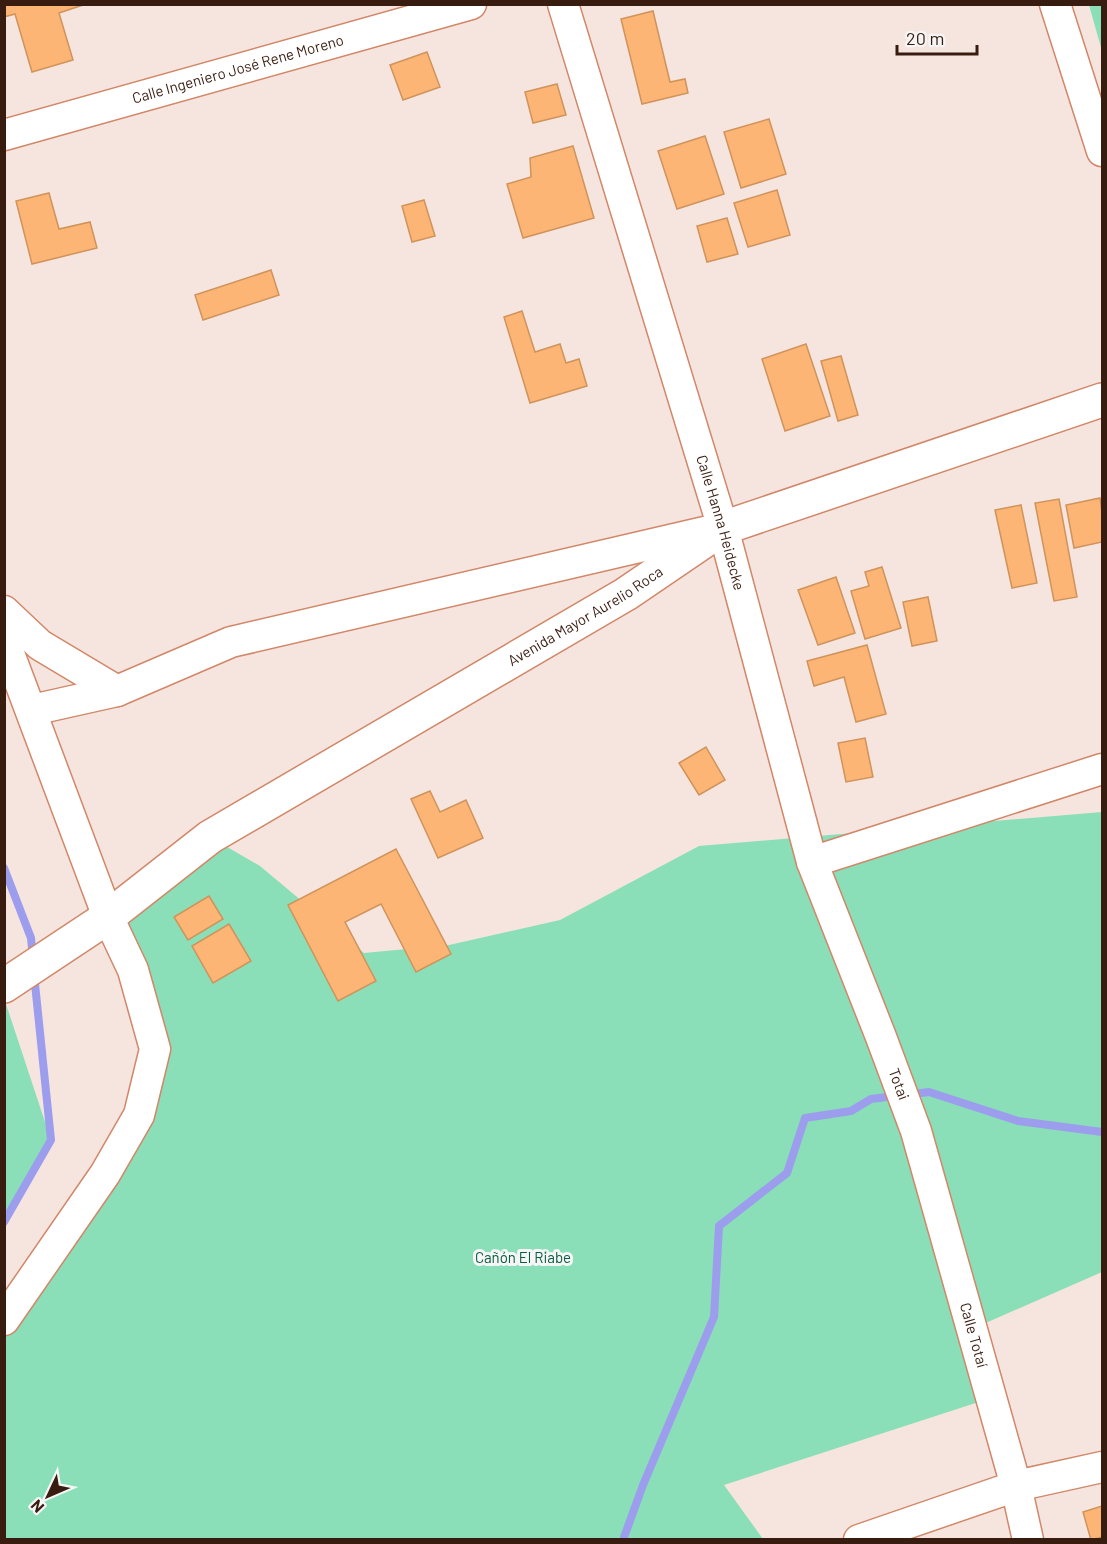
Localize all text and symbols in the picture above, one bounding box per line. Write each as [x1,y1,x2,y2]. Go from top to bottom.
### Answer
scale bar [897,18,976,56]
text: 20 m [906,27,944,49]
street label: Calle Ingeniero José Rene Moreno [130,30,345,107]
street label: Calle Hanna Heidecke [693,453,749,592]
street label: Avenida Mayor Aurelio Roca [504,562,666,669]
street label: Totai [885,1065,914,1102]
park label: Cañón El Riabe [475,1248,571,1266]
street label: Calle Totaí [957,1300,992,1369]
north arrow [18,1466,78,1526]
text: N [26,1496,47,1517]

